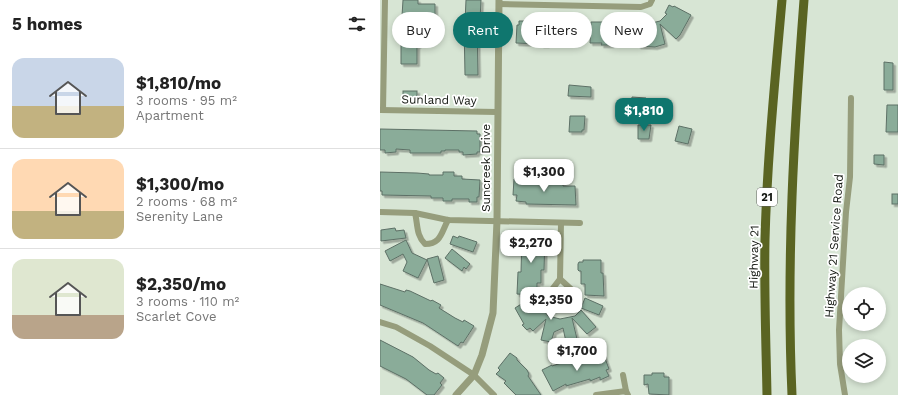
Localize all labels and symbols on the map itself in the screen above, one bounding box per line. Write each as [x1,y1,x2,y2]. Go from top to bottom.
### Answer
street label: Sunland Way [401,92,478,108]
pin: $1,810 [611,98,677,132]
street label: Suncreek Drive [479,124,493,212]
pin: $1,300 [511,159,577,193]
street label: Highway 21 Service Road [822,174,846,318]
road number: 21 [757,188,777,206]
street label: Highway 21 [746,225,762,289]
pin: $2,270 [498,230,564,264]
pin: $2,350 [518,287,584,321]
pin: $1,700 [544,338,610,372]

